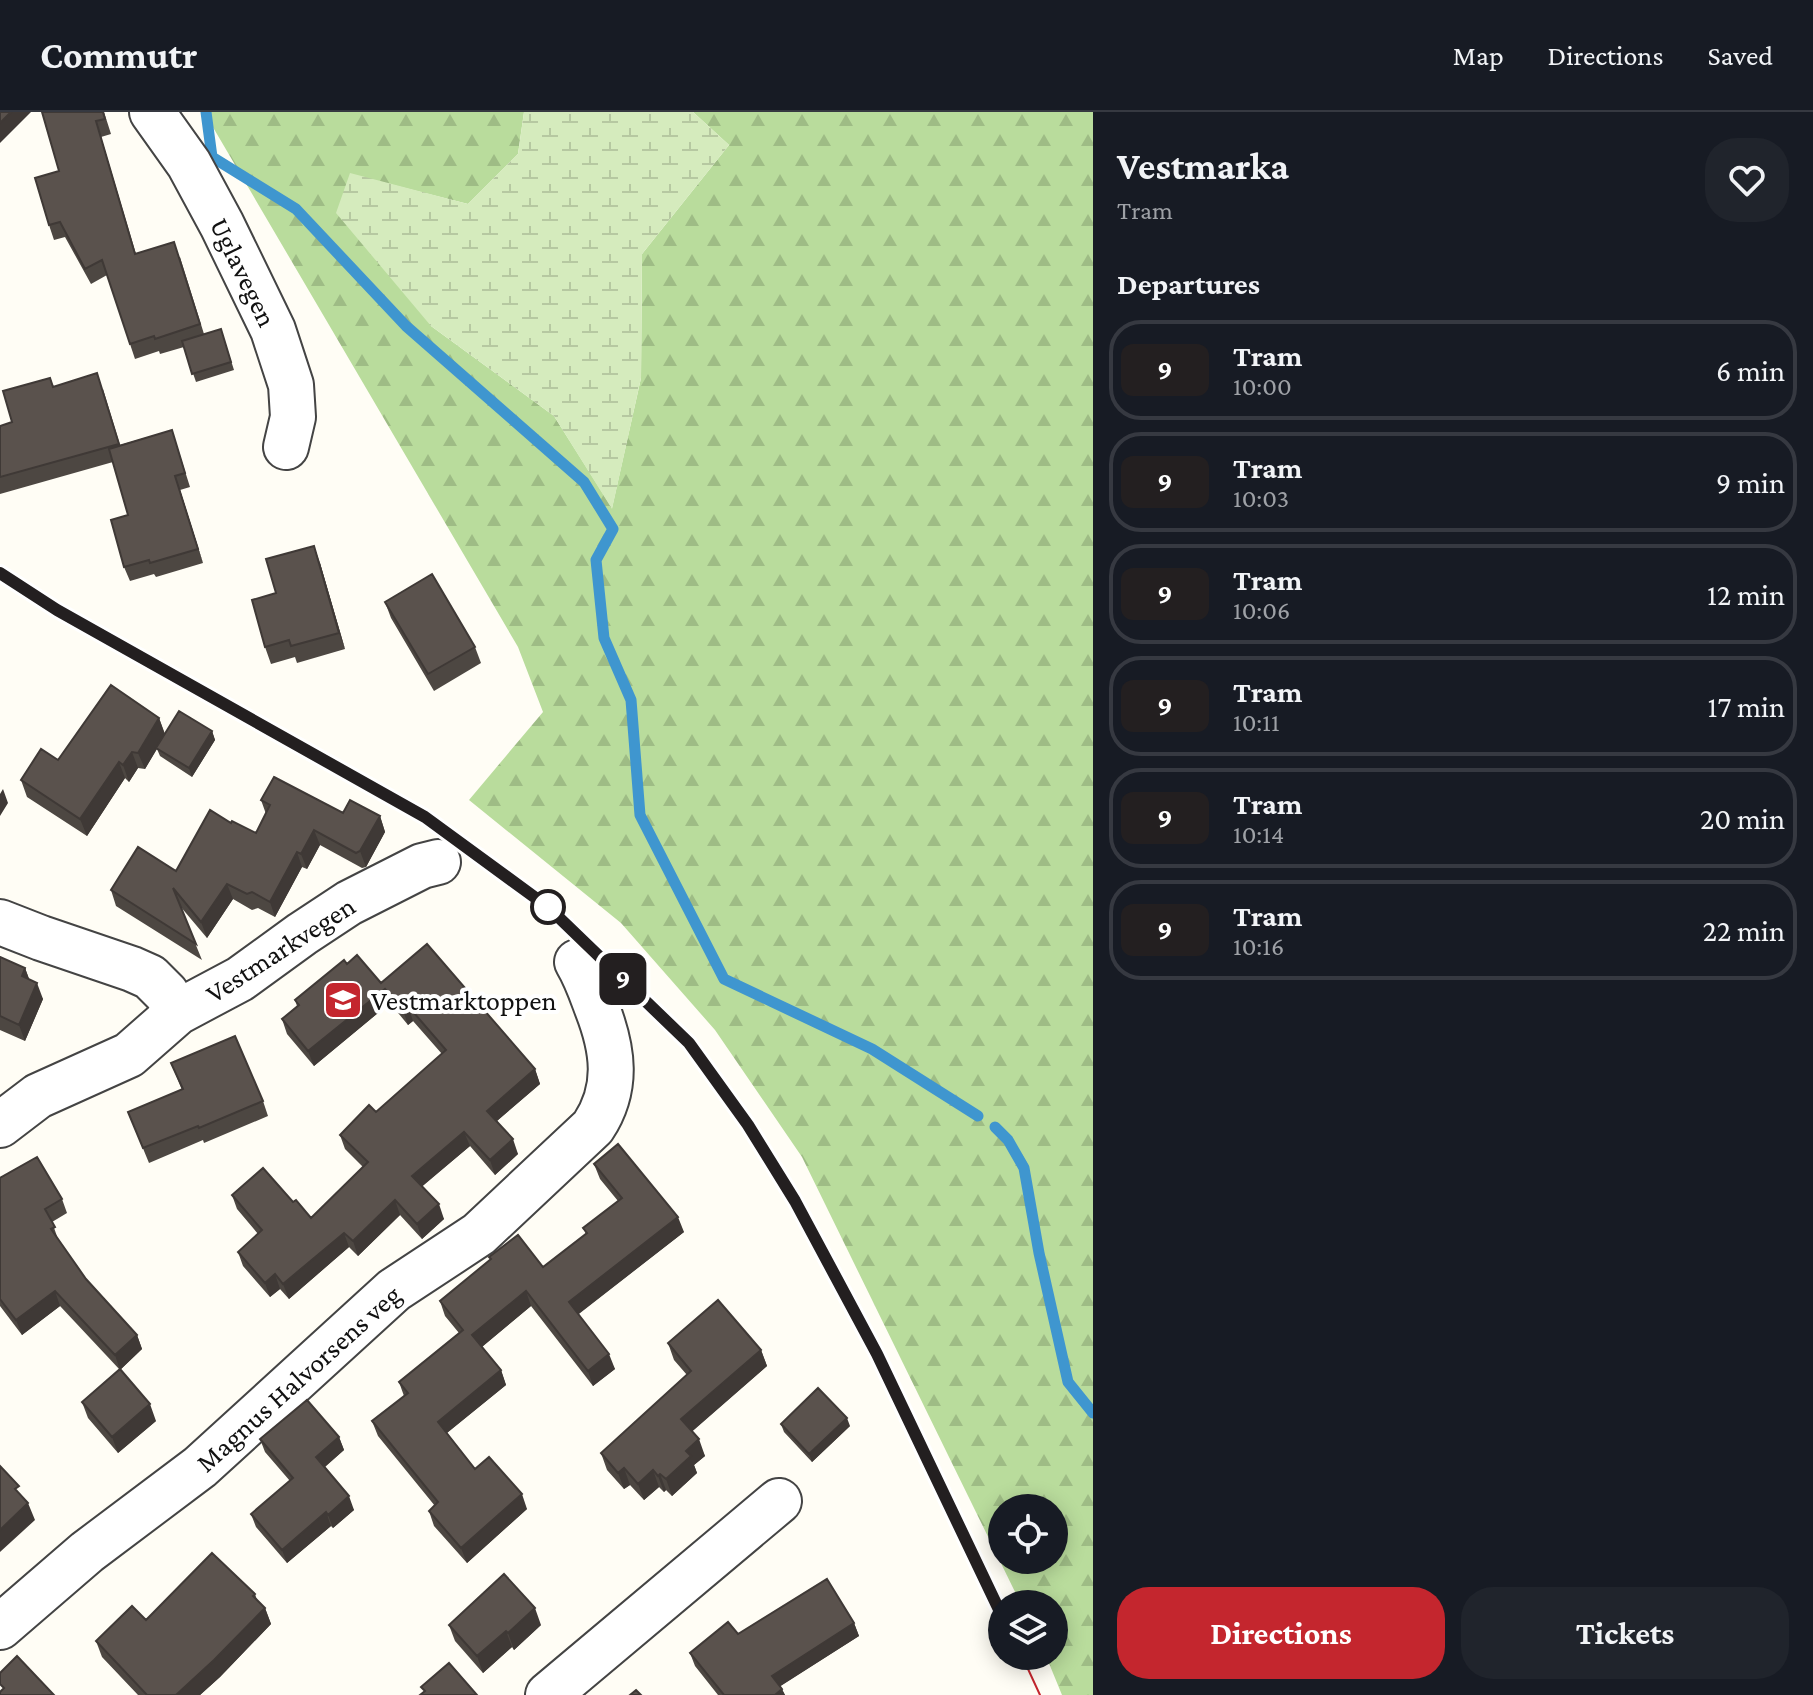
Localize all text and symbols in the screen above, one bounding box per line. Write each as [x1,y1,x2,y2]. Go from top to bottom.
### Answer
text: Commutr [40,34,198,76]
text: Map [1453,40,1504,71]
text: Directions [1548,40,1663,71]
text: Saved [1707,40,1773,71]
button: heart [1705,138,1789,222]
text: Vestmarka [1117,145,1289,187]
text: Tram [1117,196,1173,225]
street label: Uglavegen [204,213,283,332]
text: Departures [1117,267,1260,300]
text: Tram [1233,339,1302,372]
text: 9 [1157,354,1173,385]
text: 6 min [1716,354,1785,387]
text: 10:00 [1233,372,1292,401]
text: Tram [1233,451,1302,484]
text: 9 [1157,466,1173,497]
text: 9 min [1716,466,1785,499]
text: 10:03 [1233,484,1289,513]
text: Tram [1233,563,1302,596]
text: 9 [1157,578,1173,609]
text: 12 min [1707,578,1785,611]
text: 10:06 [1233,596,1290,625]
text: Tram [1233,675,1302,708]
text: 9 [1157,690,1173,721]
text: 17 min [1708,690,1785,723]
text: 10:11 [1233,708,1280,737]
text: Tram [1233,787,1302,820]
text: 9 [1157,802,1173,833]
text: 20 min [1700,802,1785,835]
text: 10:14 [1233,820,1284,849]
street label: Vestmarkvegen [200,890,361,1009]
unlabelled marker [531,890,565,924]
text: Tram [1233,899,1302,932]
text: 9 [1157,914,1173,945]
text: 22 min [1703,914,1785,947]
text: 10:16 [1233,932,1284,961]
line badge: 9 [597,953,649,1005]
text: 9 [615,963,631,994]
school or university icon: Vestmarktoppen [322,979,364,1021]
place label: Vestmarktoppen [371,985,557,1016]
street label: Magnus Halvorsens veg [190,1278,407,1478]
map controls [988,1494,1068,1670]
button: locate [988,1494,1068,1574]
button: Directions [1117,1587,1445,1679]
button: Tickets [1461,1587,1789,1679]
button: layers [988,1590,1068,1670]

